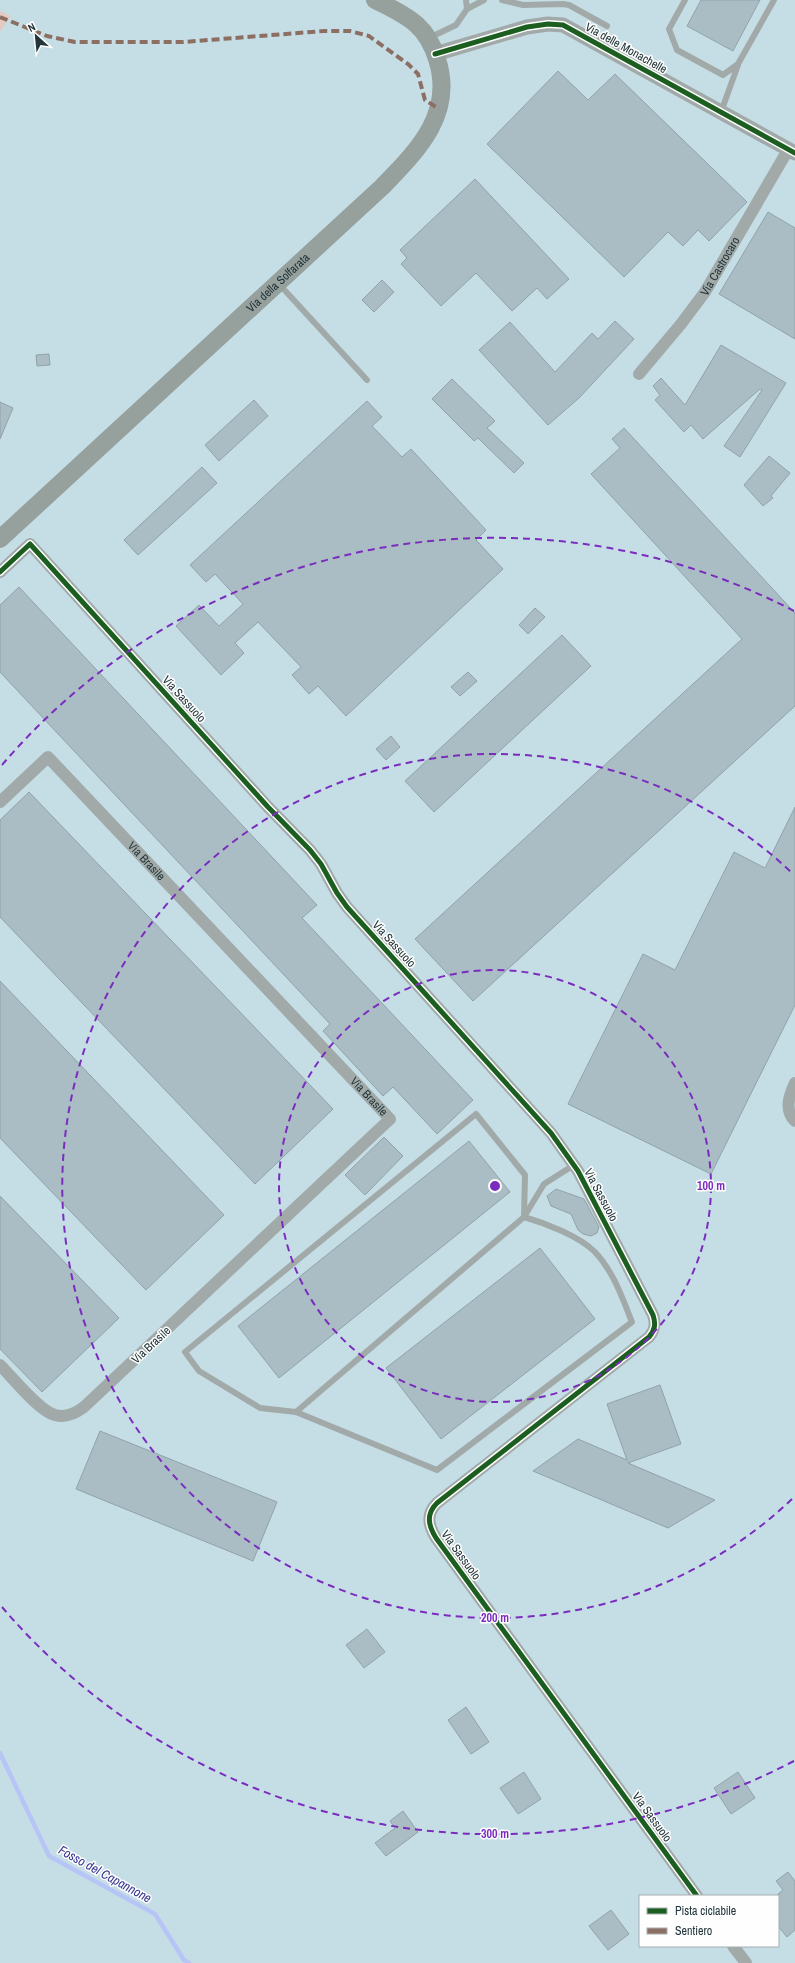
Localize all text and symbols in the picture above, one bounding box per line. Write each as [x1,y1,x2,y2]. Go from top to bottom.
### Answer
north arrow [16,16,56,56]
text: N [25,19,38,35]
street label: Via delle Monachelle [582,19,670,77]
street label: Via Castrocaro [697,234,743,299]
street label: Via della Solfarata [243,249,313,316]
street label: Via Sassuolo [159,672,209,726]
street label: Via Brasile [124,838,169,884]
street label: Via Sassuolo [369,917,419,971]
street label: Via Brasile [347,1074,391,1120]
street label: Via Sassuolo [580,1166,622,1224]
text: 100 m [697,1178,725,1194]
centre of rings [488,1179,502,1193]
street label: Via Brasile [128,1323,174,1367]
street label: Via Sassuolo [438,1527,484,1583]
text: 200 m [481,1610,509,1626]
street label: Via Sassuolo [629,1789,675,1845]
text: 300 m [481,1826,509,1842]
water label: Fosso del Capannone [55,1841,155,1907]
legend [639,1895,779,1947]
text: Pista ciclabile [675,1903,736,1919]
text: Sentiero [675,1923,712,1939]

